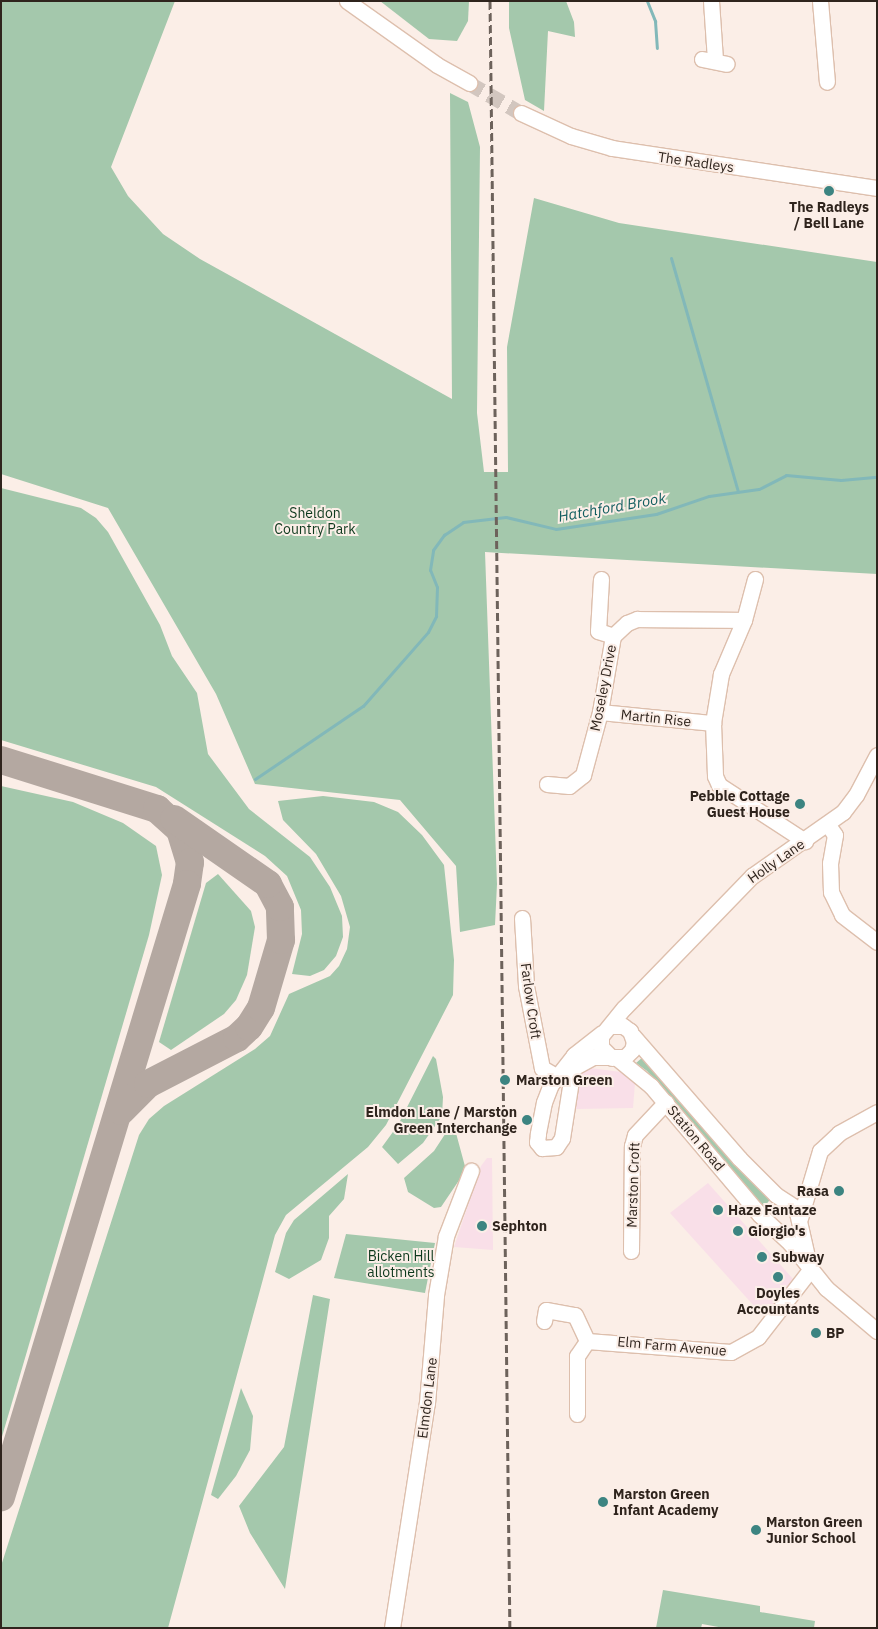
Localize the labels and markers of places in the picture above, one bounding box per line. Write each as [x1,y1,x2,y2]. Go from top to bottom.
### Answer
marker: The Radleys / Bell Lane [823,185,835,197]
place label: The Radleys / Bell Lane [789,199,869,232]
place label: Pebble Cottage Guest House [690,788,790,820]
marker: Pebble Cottage Guest House [794,798,806,810]
place label: Marston Green [516,1072,613,1088]
marker: Marston Green [498,1073,512,1087]
place label: Elmdon Lane / Marston Green Interchange [365,1104,517,1136]
marker: Elmdon Lane / Marston Green Interchange [521,1114,533,1126]
place label: Rasa [797,1183,829,1199]
marker: Rasa [833,1185,845,1197]
place label: Haze Fantaze [728,1202,817,1218]
marker: Haze Fantaze [712,1204,724,1216]
place label: Sephton [492,1218,547,1234]
marker: Sephton [476,1220,488,1232]
place label: Giorgio's [748,1223,806,1239]
marker: Giorgio's [732,1225,744,1237]
place label: Subway [772,1249,824,1265]
marker: Subway [756,1251,768,1263]
marker: Doyles Accountants [772,1271,784,1283]
place label: Doyles Accountants [737,1285,819,1318]
place label: BP [826,1325,845,1341]
marker: BP [810,1327,822,1339]
place label: Marston Green Infant Academy [613,1486,718,1518]
marker: Marston Green Infant Academy [597,1496,609,1508]
place label: Marston Green Junior School [766,1514,863,1546]
marker: Marston Green Junior School [750,1524,762,1536]

